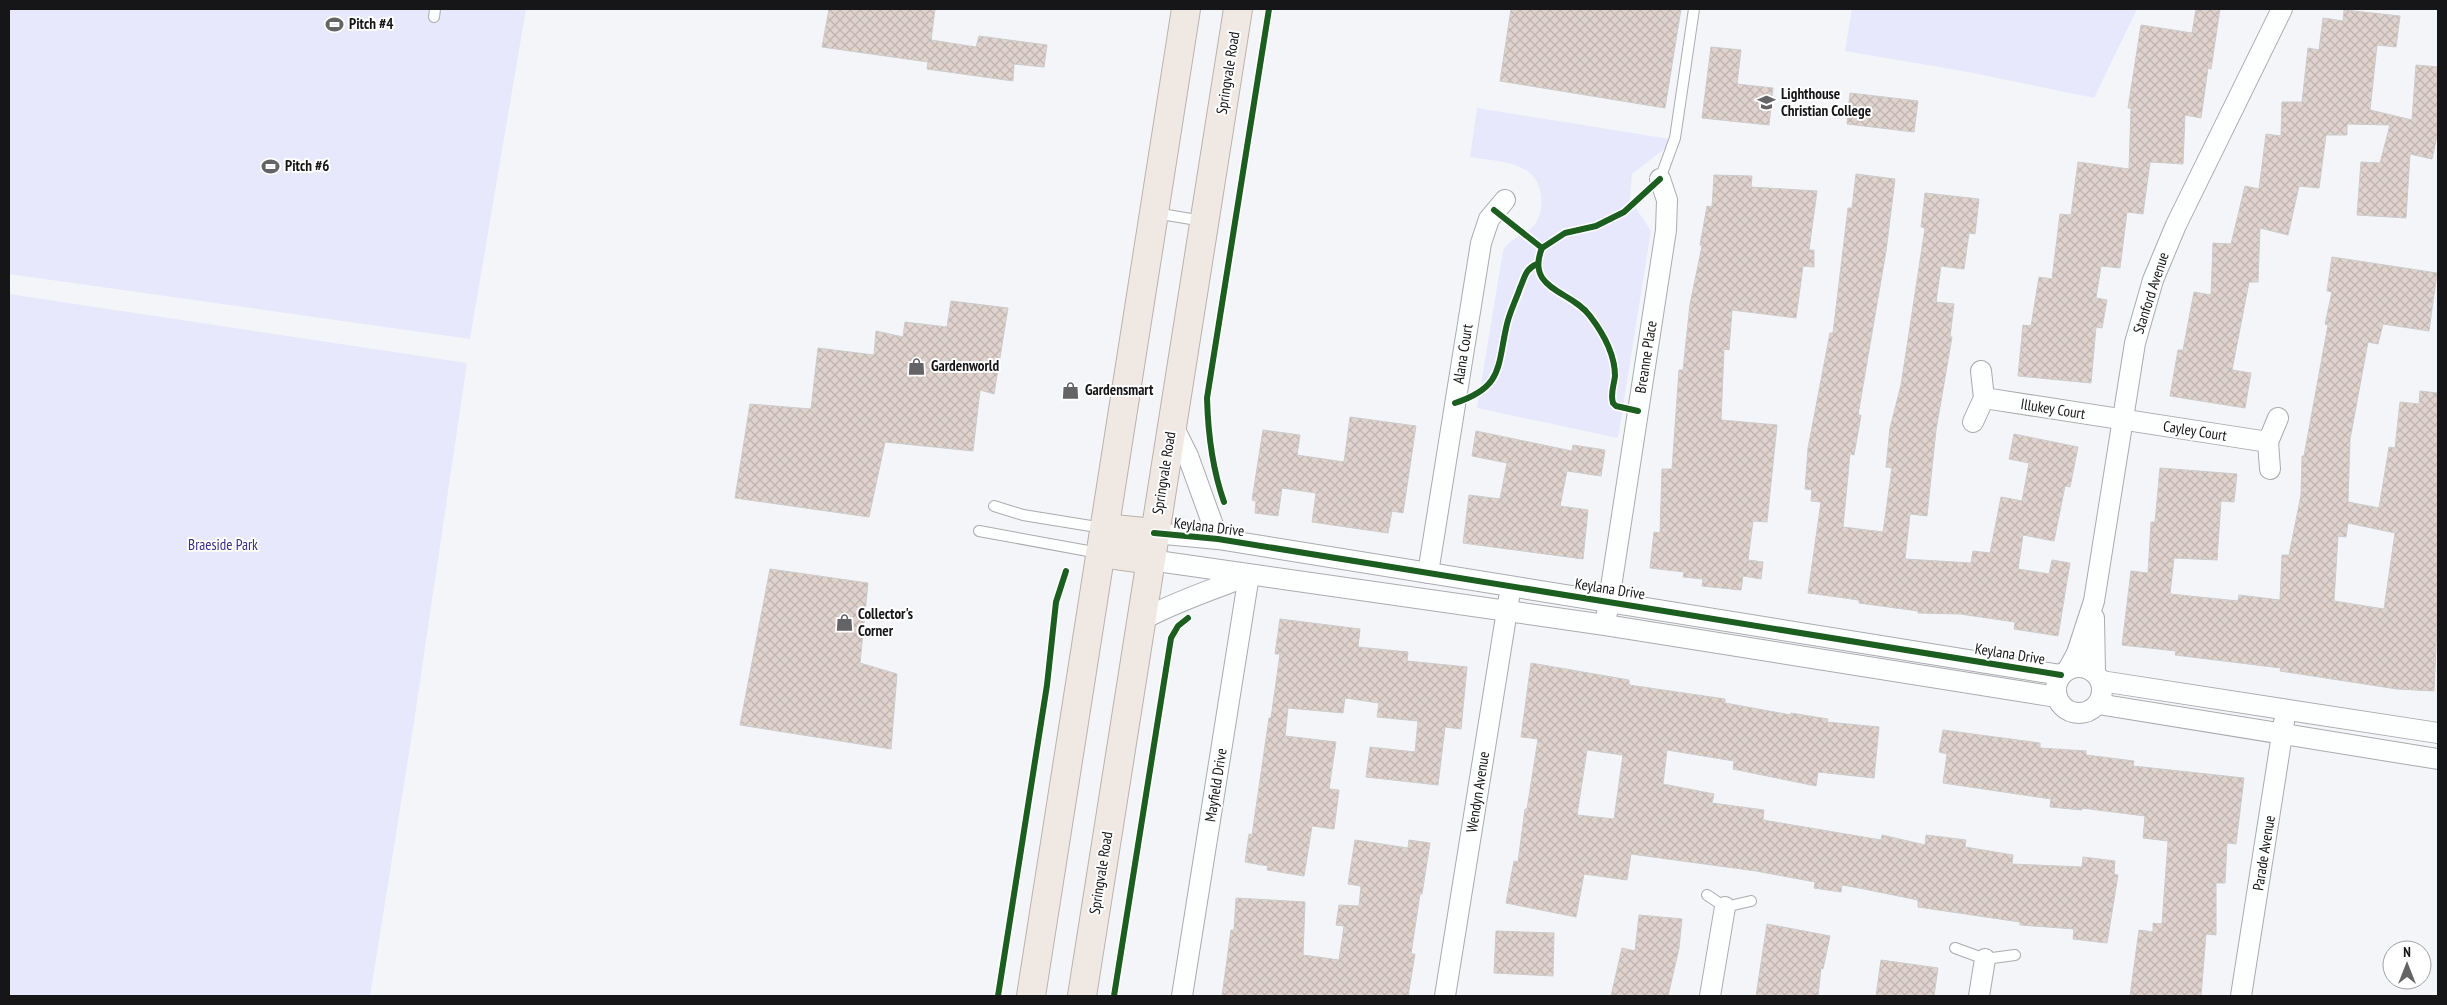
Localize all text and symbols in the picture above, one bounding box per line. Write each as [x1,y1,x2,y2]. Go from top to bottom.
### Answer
sports icon: Pitch #4 [325,14,345,34]
place label: Pitch #4 [349,14,393,33]
street label: Springvale Road [1212,30,1243,116]
place label: Lighthouse Christian College [1781,84,1871,120]
school or university icon: Lighthouse Christian College [1757,93,1777,113]
sports icon: Pitch #6 [261,156,281,176]
place label: Pitch #6 [285,156,329,175]
street label: Stanford Avenue [2128,250,2173,336]
street label: Breanne Place [1630,319,1661,395]
street label: Alana Court [1448,323,1477,385]
shop icon: Gardenworld [907,356,927,376]
place label: Gardenworld [931,356,1000,375]
shop icon: Gardensmart [1061,380,1081,400]
place label: Gardensmart [1085,380,1154,399]
street label: Illukey Court [2019,394,2087,423]
street label: Cayley Court [2162,416,2228,445]
street label: Springvale Road [1148,430,1179,516]
street label: Keylana Drive [1173,513,1245,540]
park label: Braeside Park [188,535,258,554]
street label: Keylana Drive [1574,574,1647,603]
place label: Collector's Corner [858,604,913,640]
shop icon: Collector's Corner [834,613,854,633]
street label: Keylana Drive [1974,639,2047,668]
street label: Mayfield Drive [1200,747,1231,823]
street label: Wendyn Avenue [1462,750,1493,834]
street label: Parade Avenue [2248,814,2279,892]
street label: Springvale Road [1085,830,1116,916]
north arrow [2382,940,2432,990]
text: N [2403,943,2411,961]

